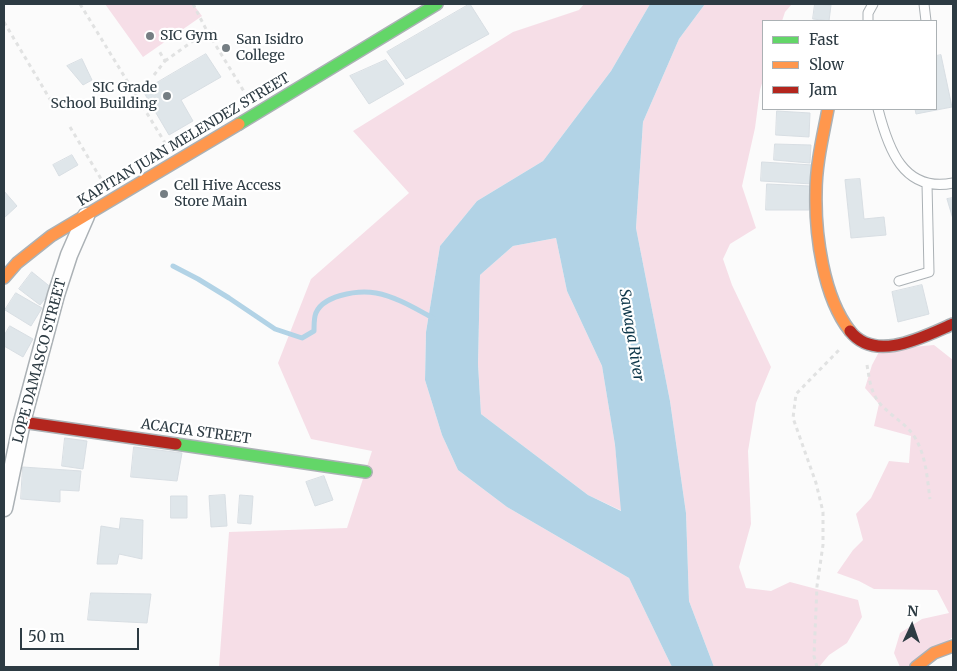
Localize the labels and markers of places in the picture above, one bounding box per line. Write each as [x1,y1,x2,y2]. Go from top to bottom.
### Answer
place label: SIC Gym [160,28,218,44]
marker: SIC Gym [144,30,156,42]
place label: San Isidro College [236,32,303,64]
marker: San Isidro College [220,42,232,54]
place label: SIC Grade School Building [51,80,157,112]
marker: SIC Grade School Building [161,90,173,102]
place label: Cell Hive Access Store Main [174,178,281,210]
marker: Cell Hive Access Store Main [158,188,170,200]

